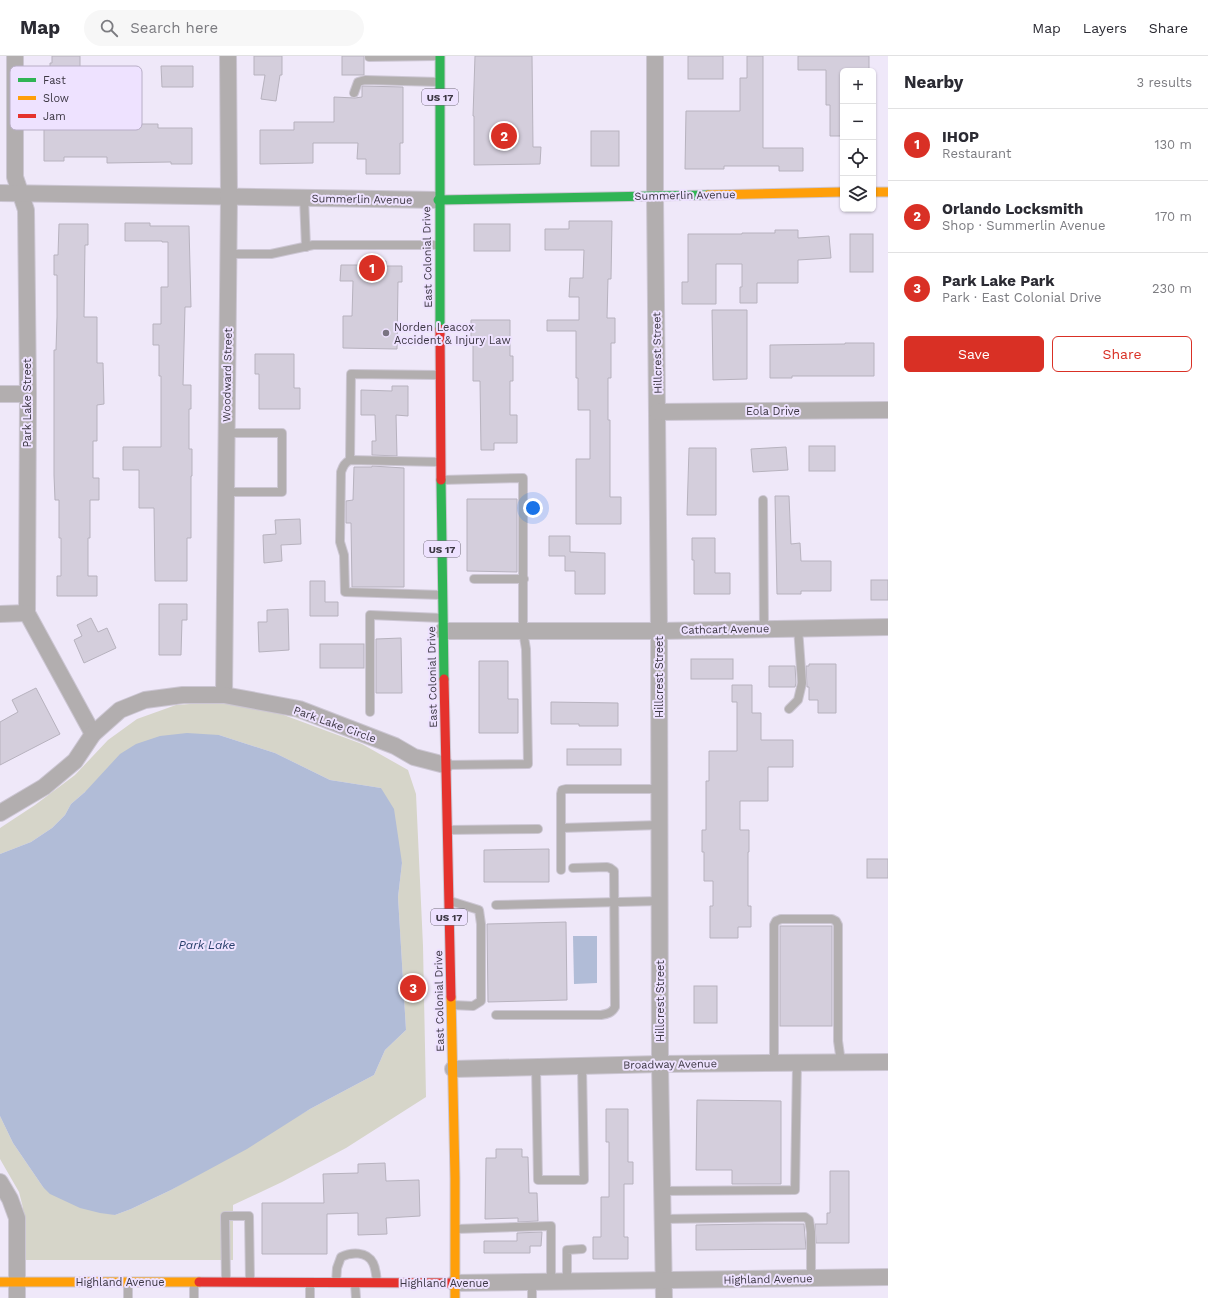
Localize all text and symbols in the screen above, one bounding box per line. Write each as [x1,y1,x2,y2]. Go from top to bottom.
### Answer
search box [84,10,364,46]
text: Map [20,16,60,39]
icon: search [98,17,120,39]
text: Search here [130,19,218,37]
text: Map [1032,20,1061,36]
text: Layers [1083,20,1127,36]
text: Share [1149,20,1188,36]
legend [10,66,142,130]
map controls [840,68,876,212]
button: + [840,68,876,104]
text: Nearby [904,72,963,92]
text: Fast [43,74,66,87]
text: 3 results [1137,75,1192,90]
road number: US 17 [422,89,458,105]
text: Slow [43,92,69,105]
button: − [840,104,876,140]
text: Jam [43,110,66,123]
pin: 2 [491,121,517,151]
text: IHOP [942,128,979,146]
text: 1 [914,137,920,152]
text: 130 m [1154,137,1192,152]
button: locate [840,140,876,176]
text: Restaurant [942,146,1012,161]
button: layers [840,176,876,212]
street label: Summerlin Avenue [634,188,736,203]
street label: Summerlin Avenue [311,192,413,207]
text: Orlando Locksmith [942,200,1083,218]
street label: East Colonial Drive [420,206,435,308]
text: 2 [913,209,921,224]
text: 170 m [1155,209,1192,224]
text: Shop · Summerlin Avenue [942,218,1105,233]
pin: 1 [359,253,385,283]
text: Park Lake Park [942,272,1055,290]
text: 3 [913,281,921,296]
text: 230 m [1152,281,1192,296]
text: Park · East Colonial Drive [942,290,1102,305]
street label: Hillcrest Street [650,312,665,394]
place label: Norden Leacox Accident & Injury Law [394,321,511,347]
street label: Woodward Street [220,328,235,422]
marker: Norden Leacox Accident & Injury Law [381,328,391,338]
button: Save [904,336,1044,372]
button: Share [1052,336,1192,372]
street label: Park Lake Street [21,358,34,448]
street label: Eola Drive [746,405,800,418]
your location [523,498,543,518]
road number: US 17 [424,541,460,557]
street label: Cathcart Avenue [681,622,769,637]
street label: East Colonial Drive [425,626,440,728]
street label: Hillcrest Street [653,636,666,718]
street label: Park Lake Circle [292,704,378,745]
road number: US 17 [431,909,467,925]
water label: Park Lake [179,938,236,952]
street label: East Colonial Drive [432,950,447,1052]
street label: Hillcrest Street [654,960,667,1042]
pin: 3 [400,973,426,1003]
street label: Broadway Avenue [623,1057,717,1072]
street label: Highland Avenue [723,1272,813,1287]
street label: Highland Avenue [75,1276,165,1289]
street label: Highland Avenue [399,1277,489,1290]

